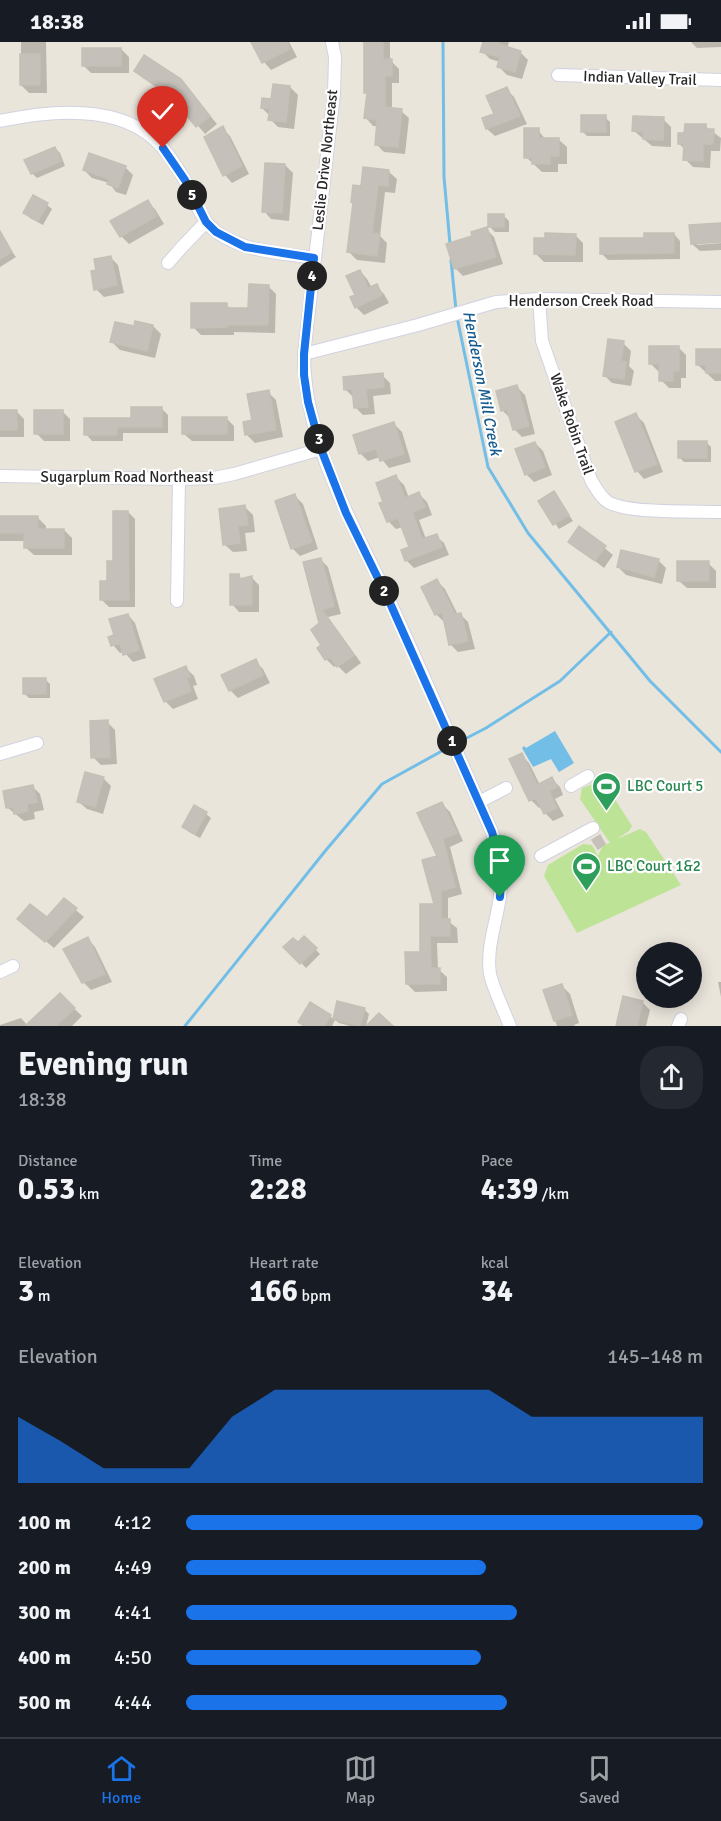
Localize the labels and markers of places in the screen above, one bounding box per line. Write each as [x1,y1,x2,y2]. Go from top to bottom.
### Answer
pin [137,86,188,148]
pin: 5 [177,180,207,210]
pin: 4 [297,261,327,291]
pin: 3 [304,424,334,454]
pin: 2 [369,576,399,606]
pin: 1 [437,726,467,756]
sports icon: LBC Court 5 [590,770,622,812]
place label: LBC Court 5 [627,777,703,795]
pin [474,835,525,897]
sports icon: LBC Court 1&2 [570,850,602,892]
place label: LBC Court 1&2 [607,857,701,875]

